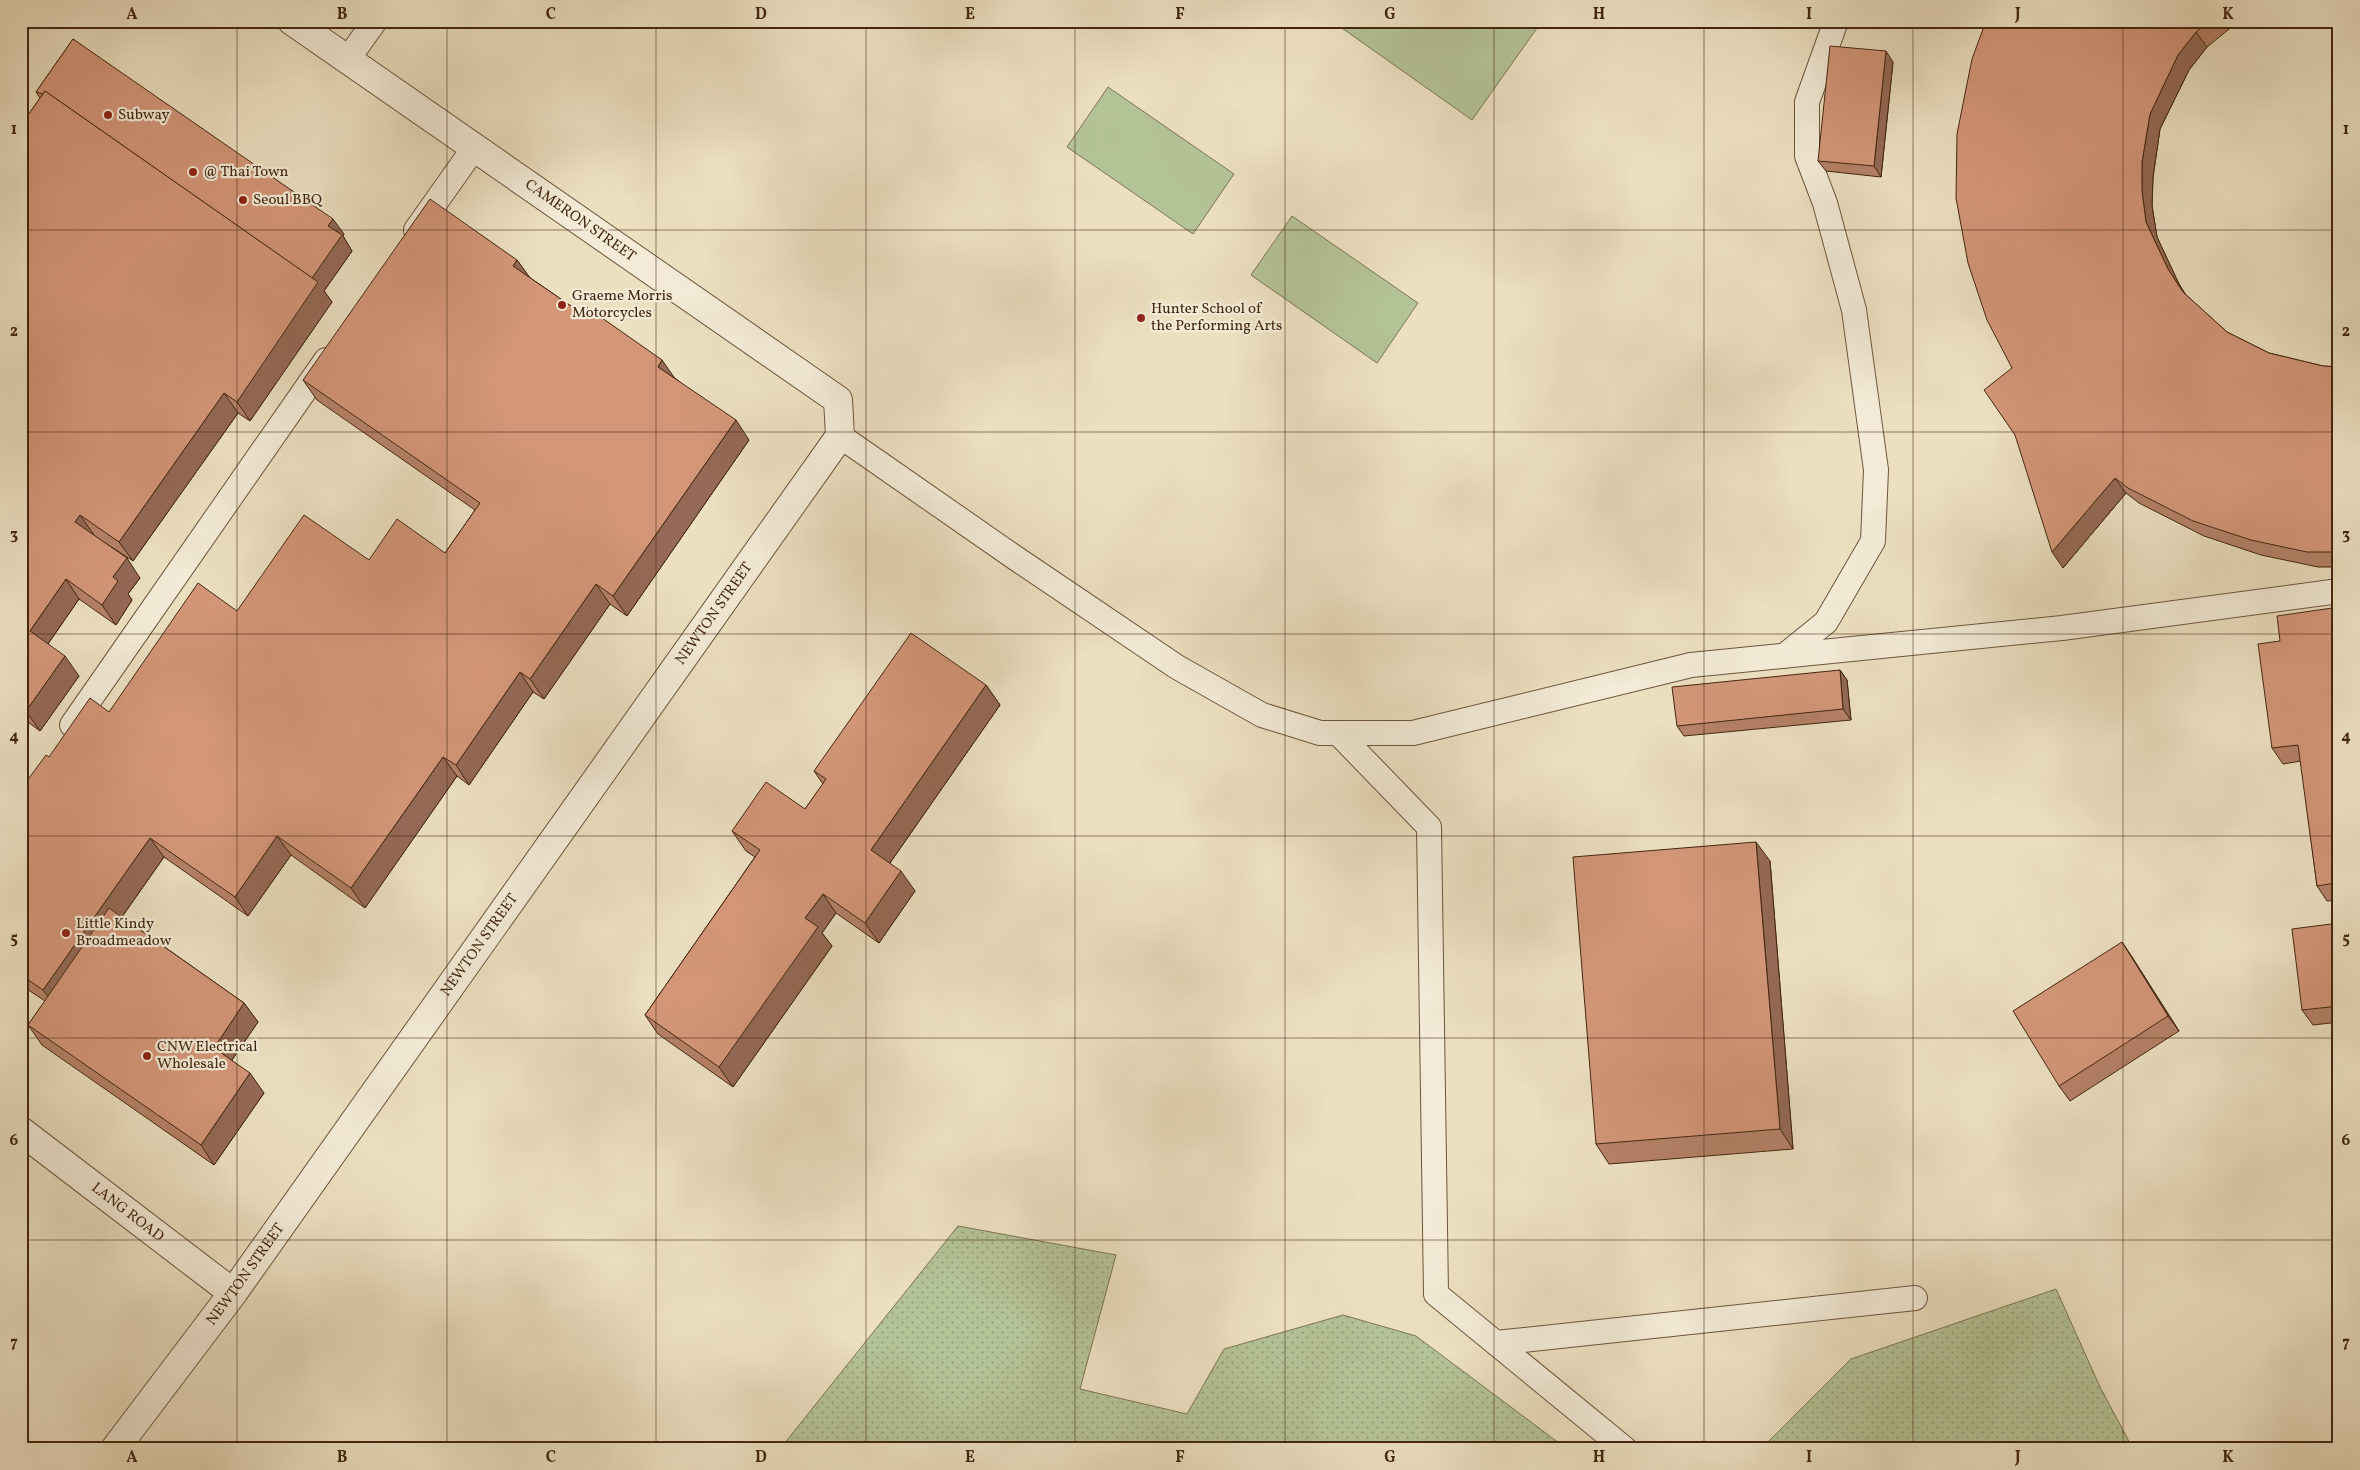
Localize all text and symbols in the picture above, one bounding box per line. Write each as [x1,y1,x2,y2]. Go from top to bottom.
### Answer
text: A [126,4,138,26]
text: B [337,4,348,26]
text: C [546,4,556,26]
text: D [755,4,767,26]
text: E [965,4,975,26]
text: F [1175,4,1185,26]
text: G [1384,4,1396,26]
text: H [1593,4,1605,26]
text: I [1806,4,1812,26]
text: J [2014,4,2021,26]
text: K [2222,4,2234,26]
place label: Subway [118,105,170,126]
marker: Subway [102,109,114,121]
text: 1 [11,119,17,141]
text: 1 [2343,119,2349,141]
place label: @ Thai Town [203,162,289,183]
marker: @ Thai Town [187,166,199,178]
street label: CAMERON STREET [520,175,640,267]
place label: Seoul BBQ [253,190,323,211]
marker: Seoul BBQ [237,194,249,206]
place label: Graeme Morris Motorcycles [572,286,672,324]
marker: Graeme Morris Motorcycles [556,299,568,311]
place label: Hunter School of the Performing Arts [1151,299,1282,337]
marker: Hunter School of the Performing Arts [1135,312,1147,324]
text: 2 [10,321,18,343]
text: 2 [2342,321,2350,343]
text: 3 [10,524,18,546]
text: 3 [2342,524,2350,546]
street label: NEWTON STREET [670,558,758,669]
text: 4 [9,726,19,748]
text: 4 [2341,726,2351,748]
street label: NEWTON STREET [436,889,523,1001]
place label: Little Kindy Broadmeadow [76,914,172,952]
marker: Little Kindy Broadmeadow [60,927,72,939]
text: 5 [10,928,18,950]
text: 5 [2342,928,2350,950]
place label: CNW Electrical Wholesale [157,1037,258,1075]
marker: CNW Electrical Wholesale [141,1050,153,1062]
text: 6 [10,1130,19,1152]
text: 6 [2342,1130,2351,1152]
street label: LANG ROAD [87,1178,168,1247]
street label: NEWTON STREET [202,1219,290,1330]
text: 7 [10,1332,18,1354]
text: 7 [2342,1332,2350,1354]
text: A [126,1447,138,1469]
text: B [337,1447,348,1469]
text: C [546,1447,556,1469]
text: D [755,1447,767,1469]
text: E [965,1447,975,1469]
text: F [1175,1447,1185,1469]
text: G [1384,1447,1396,1469]
text: H [1593,1447,1605,1469]
text: I [1806,1447,1812,1469]
text: J [2014,1447,2021,1469]
text: K [2222,1447,2234,1469]

